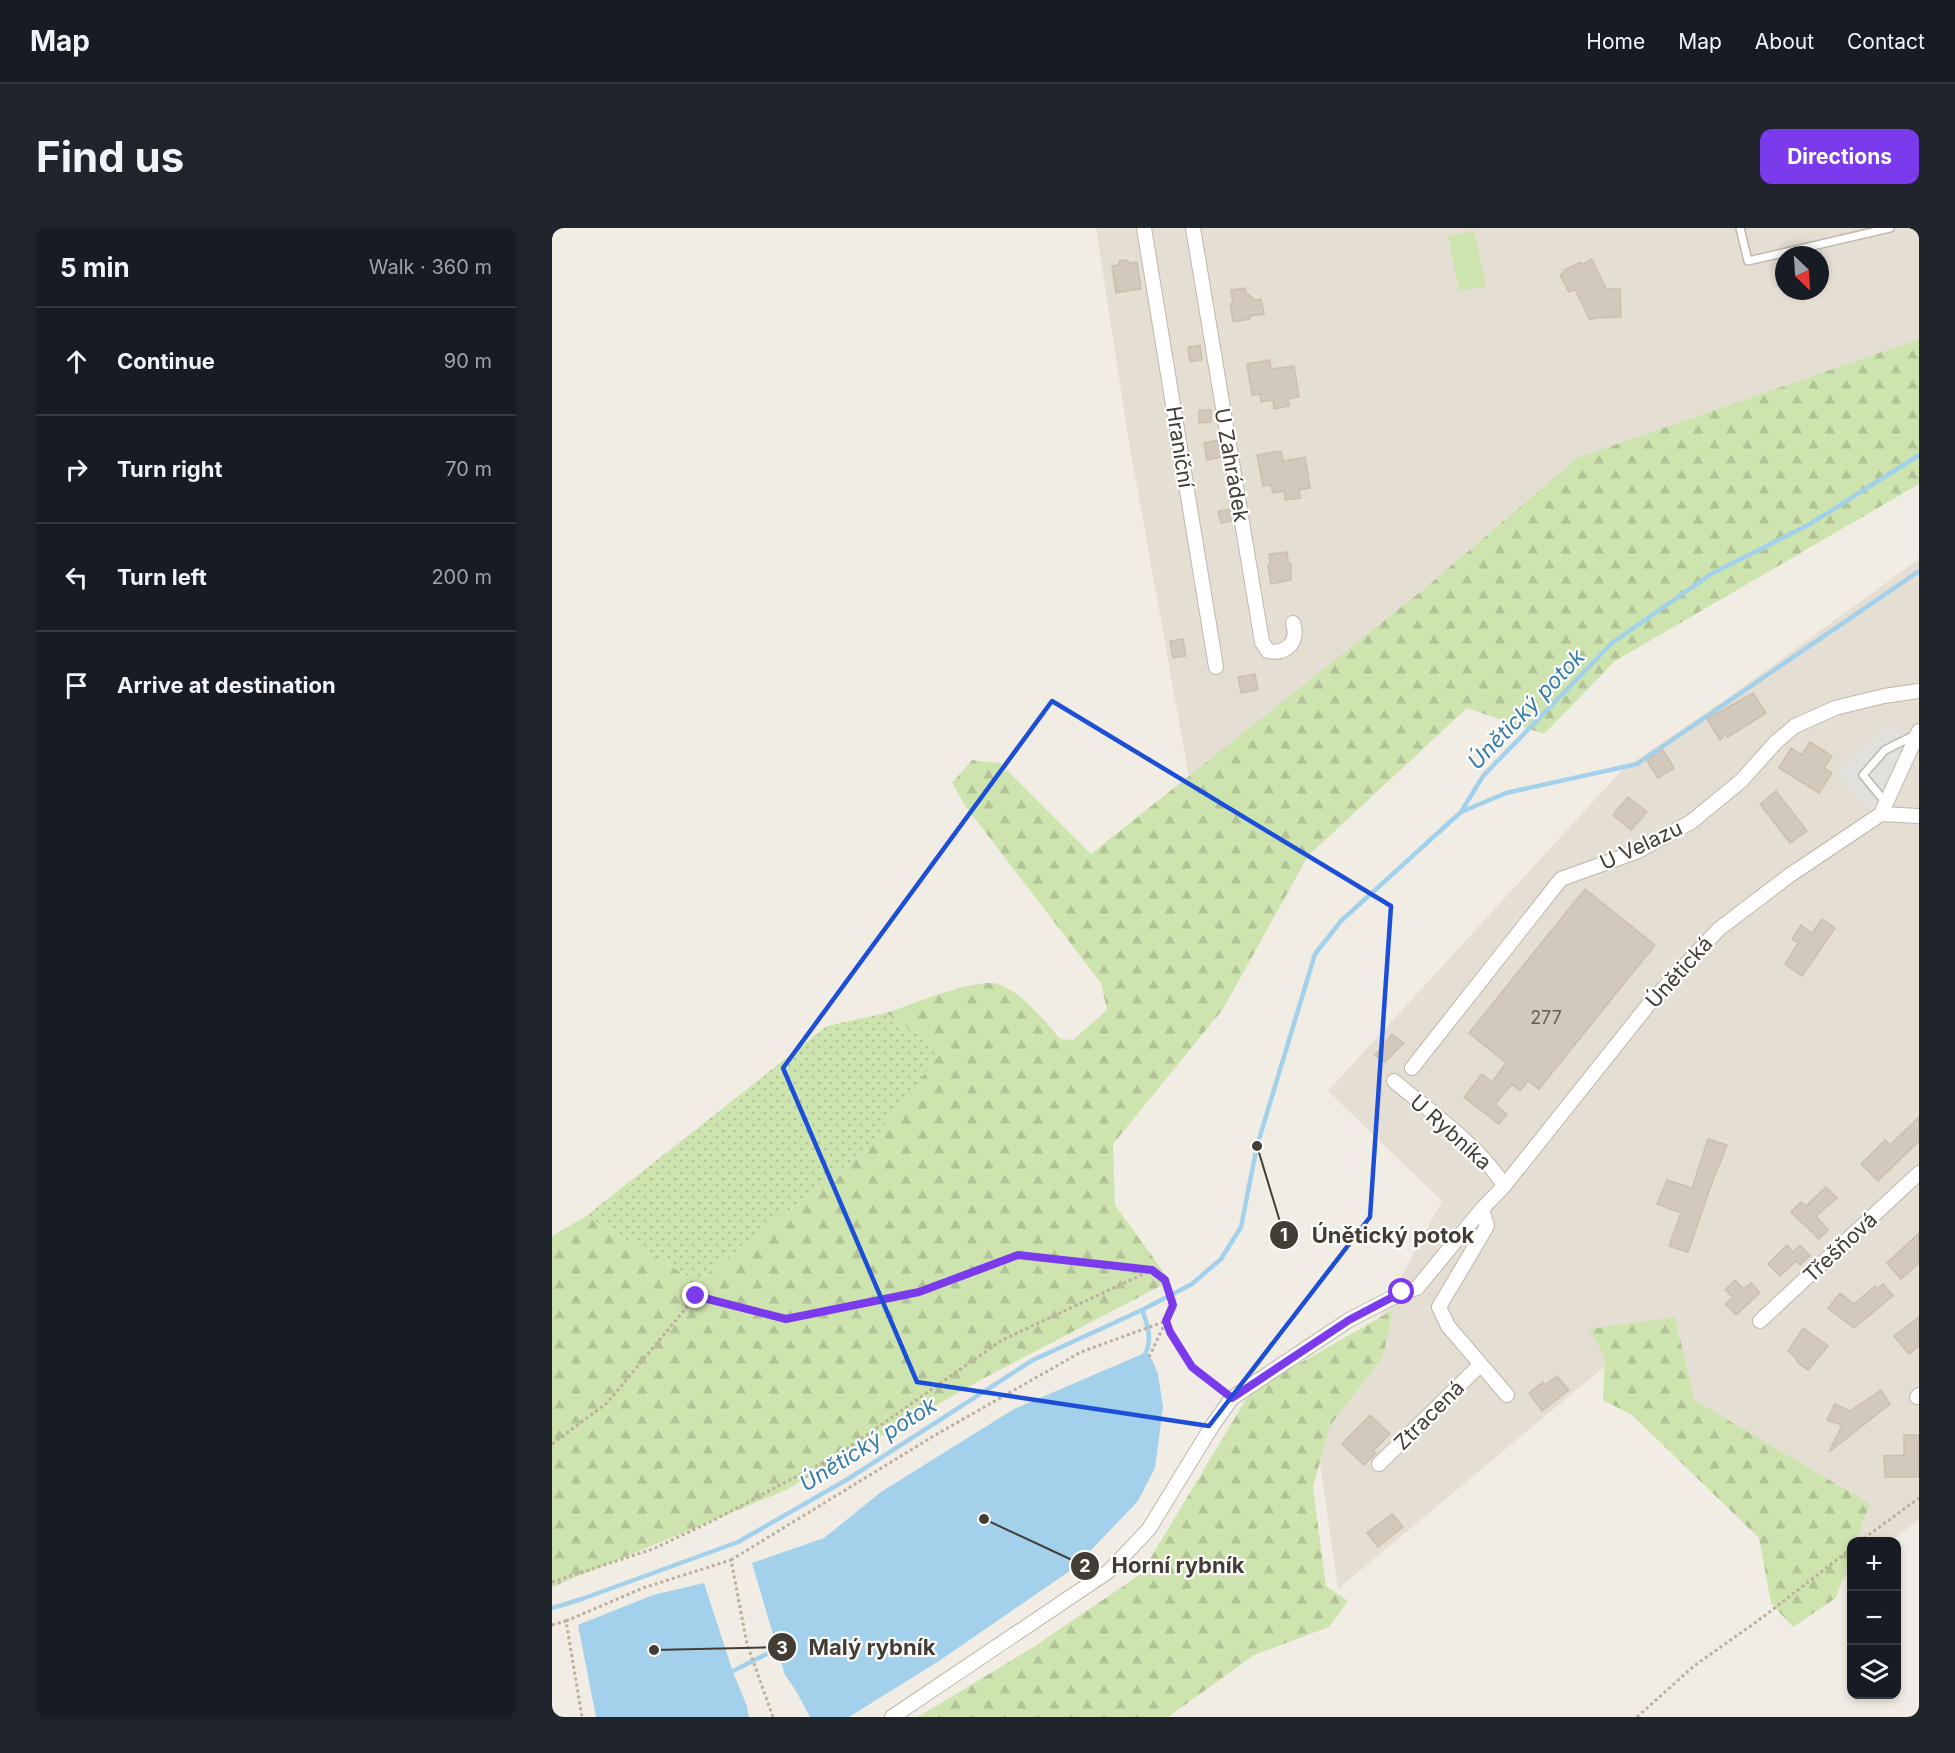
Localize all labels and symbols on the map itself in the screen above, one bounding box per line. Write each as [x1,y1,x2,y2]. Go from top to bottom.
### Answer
north arrow [1775,246,1829,300]
street label: Hraniční [1161,404,1199,490]
street label: U Zahrádek [1210,406,1254,524]
water label: Únětický potok [1462,643,1590,774]
street label: U Velazu [1596,815,1686,875]
street label: Únětická [1640,930,1718,1013]
house number: 277 [1530,1007,1562,1028]
street label: U Rybníka [1405,1089,1497,1175]
street label: Třešňová [1798,1207,1882,1287]
callout: Únětický potok [1269,1215,1486,1255]
text: Únětický potok [1312,1222,1475,1248]
text: 1 [1280,1224,1288,1245]
route start [1388,1278,1414,1304]
route end [682,1282,708,1308]
street label: Ztracená [1389,1375,1469,1455]
water label: Únětický potok [795,1391,942,1497]
callout: Horní rybník [1070,1546,1257,1586]
text: Horní rybník [1112,1552,1245,1578]
text: 2 [1079,1555,1091,1576]
callout: Malý rybník [767,1627,948,1667]
text: Malý rybník [809,1634,936,1660]
text: 3 [776,1637,788,1658]

